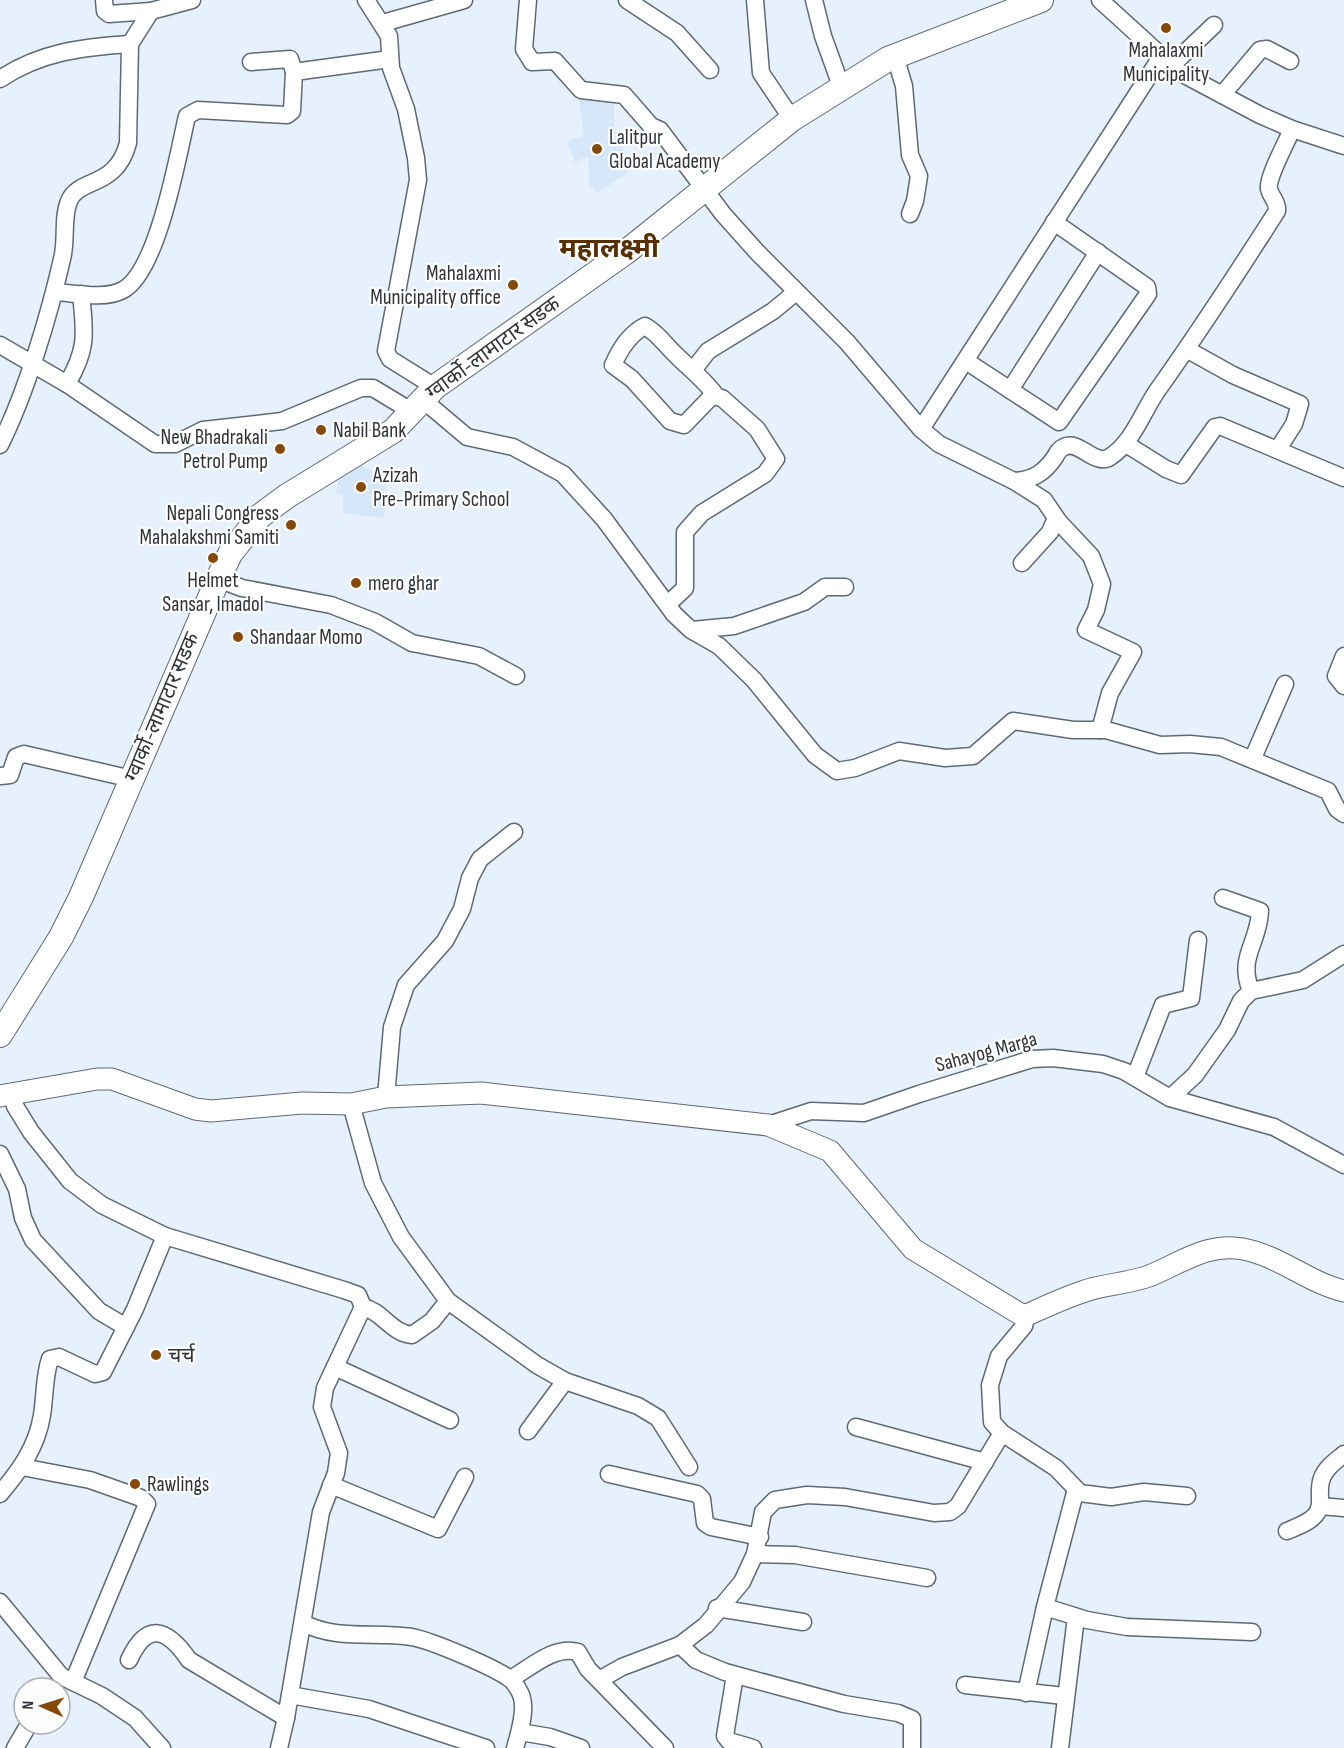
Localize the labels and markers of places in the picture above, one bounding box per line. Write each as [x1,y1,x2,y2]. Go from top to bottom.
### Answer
marker: Mahalaxmi Municipality [1159,21,1173,35]
place label: Mahalaxmi Municipality [1123,38,1209,87]
place label: Lalitpur Global Academy [609,125,720,174]
marker: Lalitpur Global Academy [590,142,604,156]
place label: Mahalaxmi Municipality office [370,261,501,310]
marker: Mahalaxmi Municipality office [506,278,520,292]
place label: Nabil Bank [333,418,406,443]
marker: Nabil Bank [314,423,328,437]
place label: New Bhadrakali Petrol Pump [160,425,268,474]
marker: New Bhadrakali Petrol Pump [273,442,287,456]
place label: Azizah Pre-Primary School [372,463,509,512]
marker: Azizah Pre-Primary School [354,480,368,494]
place label: Nepali Congress Mahalakshmi Samiti [140,501,279,550]
marker: Nepali Congress Mahalakshmi Samiti [284,518,298,532]
marker: Helmet Sansar, Imadol [206,551,220,565]
place label: Helmet Sansar, Imadol [162,568,264,617]
place label: mero ghar [368,571,439,596]
marker: mero ghar [349,576,363,590]
place label: Shandaar Momo [250,625,363,650]
marker: Shandaar Momo [231,630,245,644]
place label: चर्च [168,1343,196,1368]
marker: चर्च [149,1348,163,1362]
place label: Rawlings [147,1472,209,1497]
marker: Rawlings [128,1477,142,1491]

